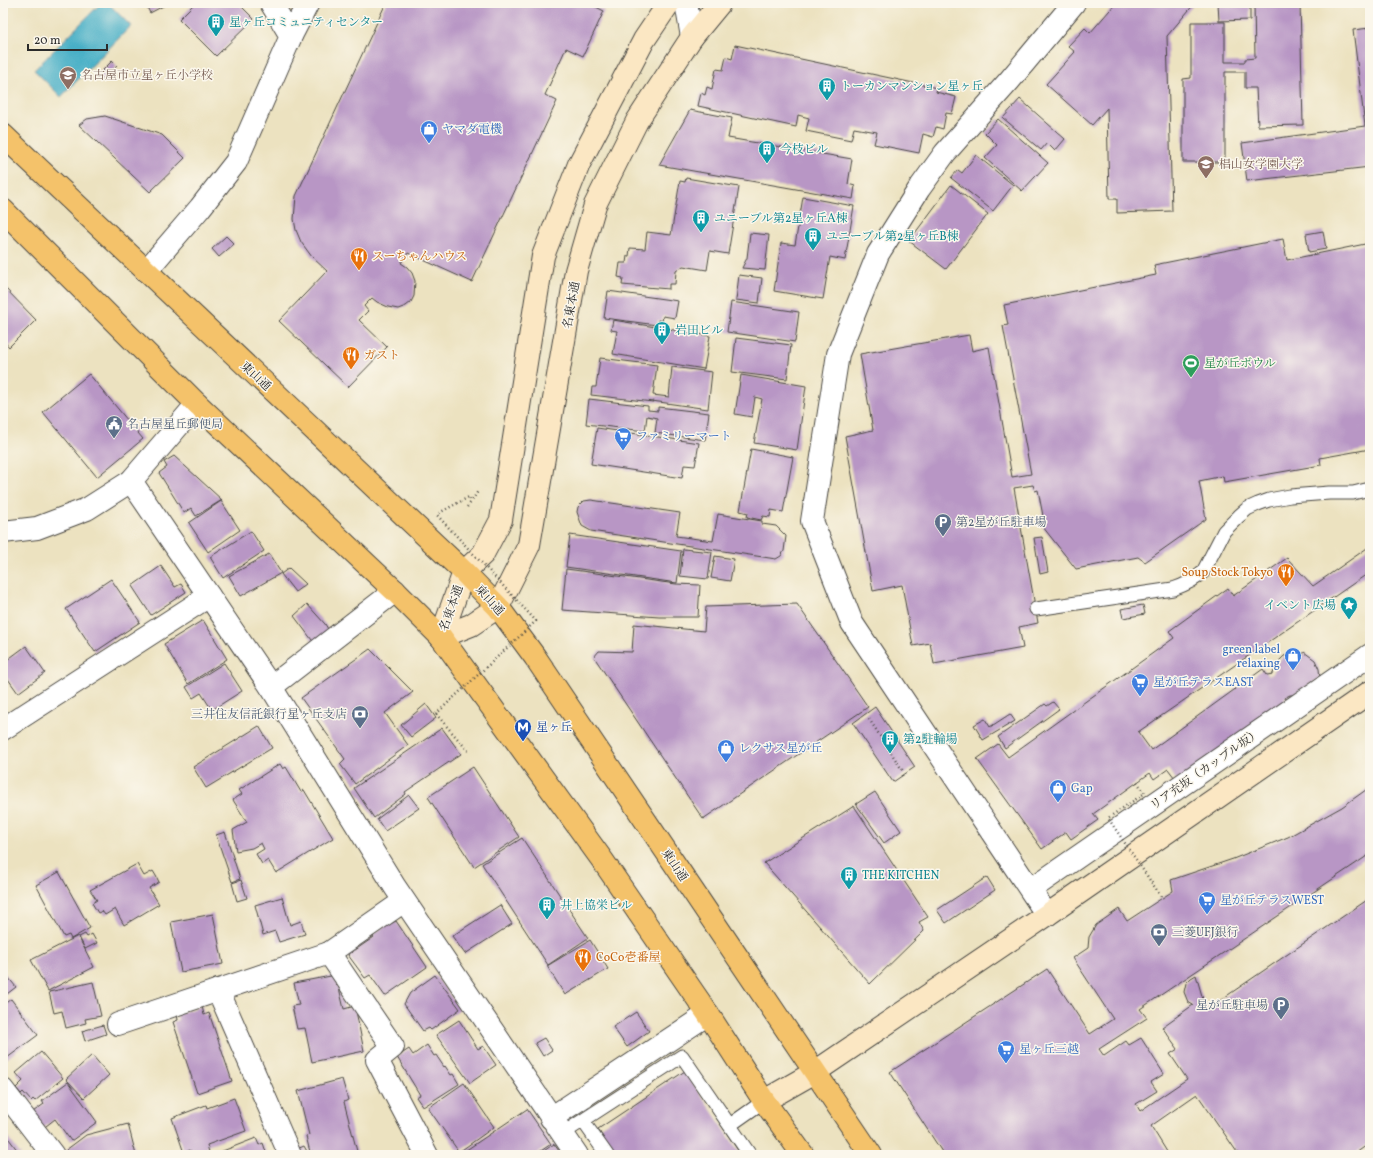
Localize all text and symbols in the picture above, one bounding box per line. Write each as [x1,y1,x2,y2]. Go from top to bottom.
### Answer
building icon: 星ヶ丘コミュニティセンター [206,12,226,37]
place label: 星ヶ丘コミュニティセンター [229,15,383,31]
scale bar [28,26,107,52]
text: 20 m [34,33,61,49]
school or university icon: 名古屋市立星ヶ丘小学校 [58,65,78,90]
place label: 名古屋市立星ヶ丘小学校 [81,68,213,84]
building icon: トーカンマンション星ヶ丘 [817,76,837,101]
place label: トーカンマンション星ヶ丘 [840,79,983,95]
shop icon: ヤマダ電機 [419,119,439,144]
place label: ヤマダ電機 [442,122,502,138]
building icon: 今枝ビル [757,139,777,164]
place label: 今枝ビル [780,142,828,158]
school or university icon: 椙山女学園大学 [1196,154,1216,179]
place label: 椙山女学園大学 [1219,157,1303,173]
building icon: ユニーブル第2星ヶ丘A棟 [691,208,711,233]
place label: ユニーブル第2星ヶ丘A棟 [714,211,848,227]
building icon: ユニーブル第2星ヶ丘B棟 [803,226,823,251]
place label: ユニーブル第2星ヶ丘B棟 [826,229,959,245]
restaurant icon: スーちゃんハウス [349,246,369,271]
place label: スーちゃんハウス [372,249,467,265]
street label: 名東本通 [560,280,584,330]
building icon: 岩田ビル [652,320,672,345]
place label: 岩田ビル [675,323,723,339]
restaurant icon: ガスト [341,345,361,370]
place label: ガスト [364,348,400,364]
sports icon: 星が丘ボウル [1181,353,1201,378]
place label: 星が丘ボウル [1204,356,1276,372]
street label: 東山通 [237,359,274,395]
public building icon: 名古屋星丘郵便局 [104,414,124,439]
place label: 名古屋星丘郵便局 [127,417,223,433]
supermarket icon: ファミリーマート [613,426,633,451]
place label: ファミリーマート [636,429,732,445]
parking icon: 第2星が丘駐車場 [933,512,953,537]
place label: 第2星が丘駐車場 [956,515,1046,531]
restaurant icon: Soup Stock Tokyo [1276,562,1296,587]
place label: Soup Stock Tokyo [1181,565,1273,581]
street label: 東山通 [471,582,507,619]
street label: 名東本通 [436,583,468,634]
place icon: イベント広場 [1339,595,1359,620]
place label: イベント広場 [1264,598,1336,614]
place label: green label relaxing [1222,642,1280,672]
shop icon: green label relaxing [1283,646,1303,671]
supermarket icon: 星が丘テラスEAST [1130,672,1150,697]
place label: 星が丘テラスEAST [1153,675,1253,691]
bank icon: 三井住友信託銀行星ヶ丘支店 [350,704,370,729]
place label: 三井住友信託銀行星ヶ丘支店 [191,707,347,723]
metro station icon: 星ヶ丘 [513,717,533,742]
place label: 星ヶ丘 [536,720,572,736]
street label: リア充坂（カップル坂） [1147,726,1264,814]
building icon: 第2駐輪場 [880,729,900,754]
place label: 第2駐輪場 [903,732,957,748]
shop icon: レクサス星が丘 [716,738,736,763]
place label: レクサス星が丘 [739,741,822,757]
shop icon: Gap [1048,778,1068,803]
place label: Gap [1071,781,1093,797]
street label: 東山通 [657,846,691,885]
building icon: THE KITCHEN [839,865,859,890]
place label: THE KITCHEN [862,868,939,884]
supermarket icon: 星が丘テラスWEST [1197,890,1217,915]
place label: 星が丘テラスWEST [1220,893,1324,909]
building icon: 井上協栄ビル [537,895,557,920]
place label: 井上協栄ビル [560,898,632,914]
bank icon: 三菱UFJ銀行 [1149,922,1169,947]
place label: 三菱UFJ銀行 [1172,925,1239,941]
restaurant icon: CoCo壱番屋 [573,947,593,972]
place label: CoCo壱番屋 [596,950,660,966]
parking icon: 星が丘駐車場 [1271,995,1291,1020]
place label: 星が丘駐車場 [1196,998,1268,1014]
supermarket icon: 星ヶ丘三越 [996,1039,1016,1064]
place label: 星ヶ丘三越 [1019,1042,1079,1058]

